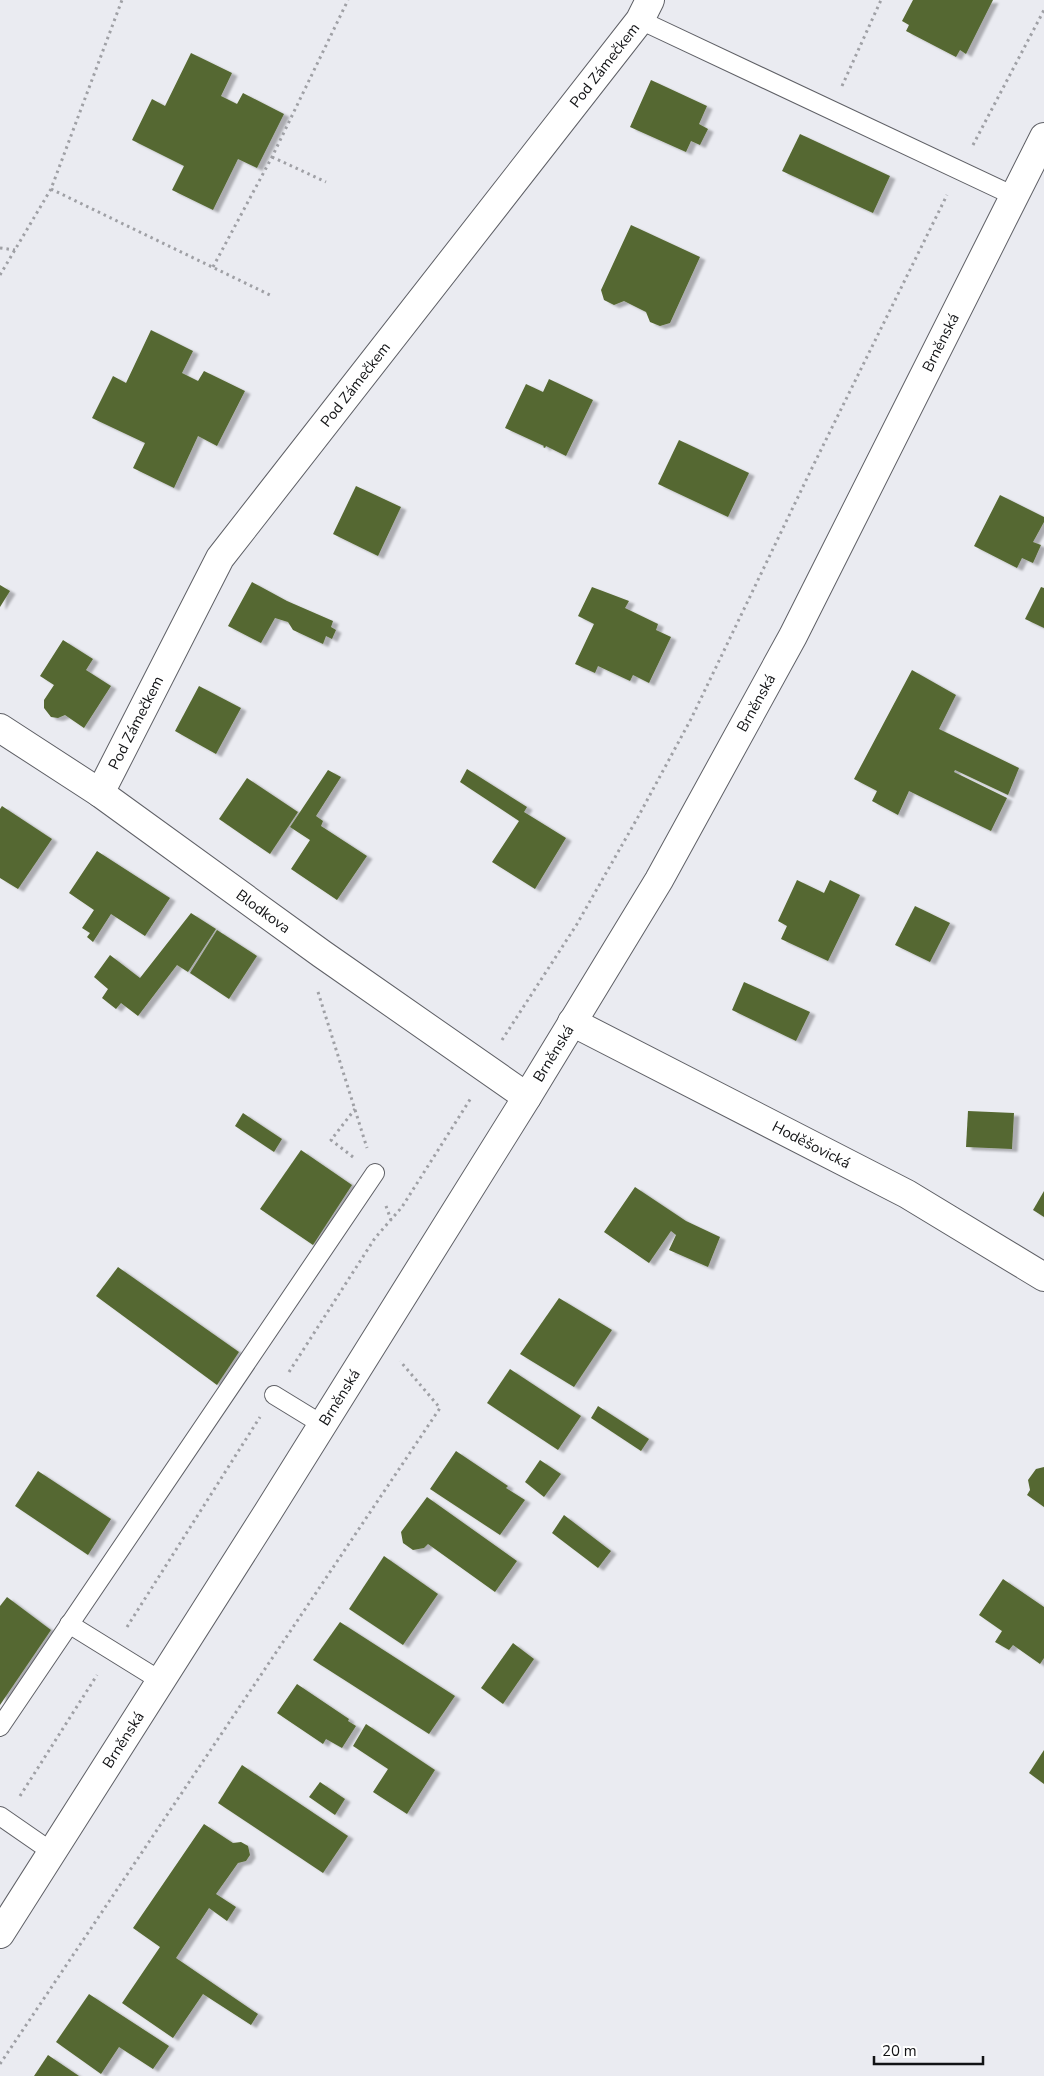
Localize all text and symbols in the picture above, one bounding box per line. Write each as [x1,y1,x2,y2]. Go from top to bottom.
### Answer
street label: Pod Zámečkem [565,19,644,112]
street label: Brněnská [918,310,964,375]
street label: Pod Zámečkem [316,338,395,431]
street label: Brněnská [732,671,780,736]
street label: Pod Zámečkem [104,672,168,773]
street label: Blodkova [232,885,295,938]
street label: Brněnská [528,1021,578,1086]
street label: Hoděšovická [769,1116,854,1173]
street label: Brněnská [314,1365,365,1429]
street label: Brněnská [98,1708,149,1772]
scale bar [874,2034,983,2066]
text: 20 m [882,2041,917,2061]

